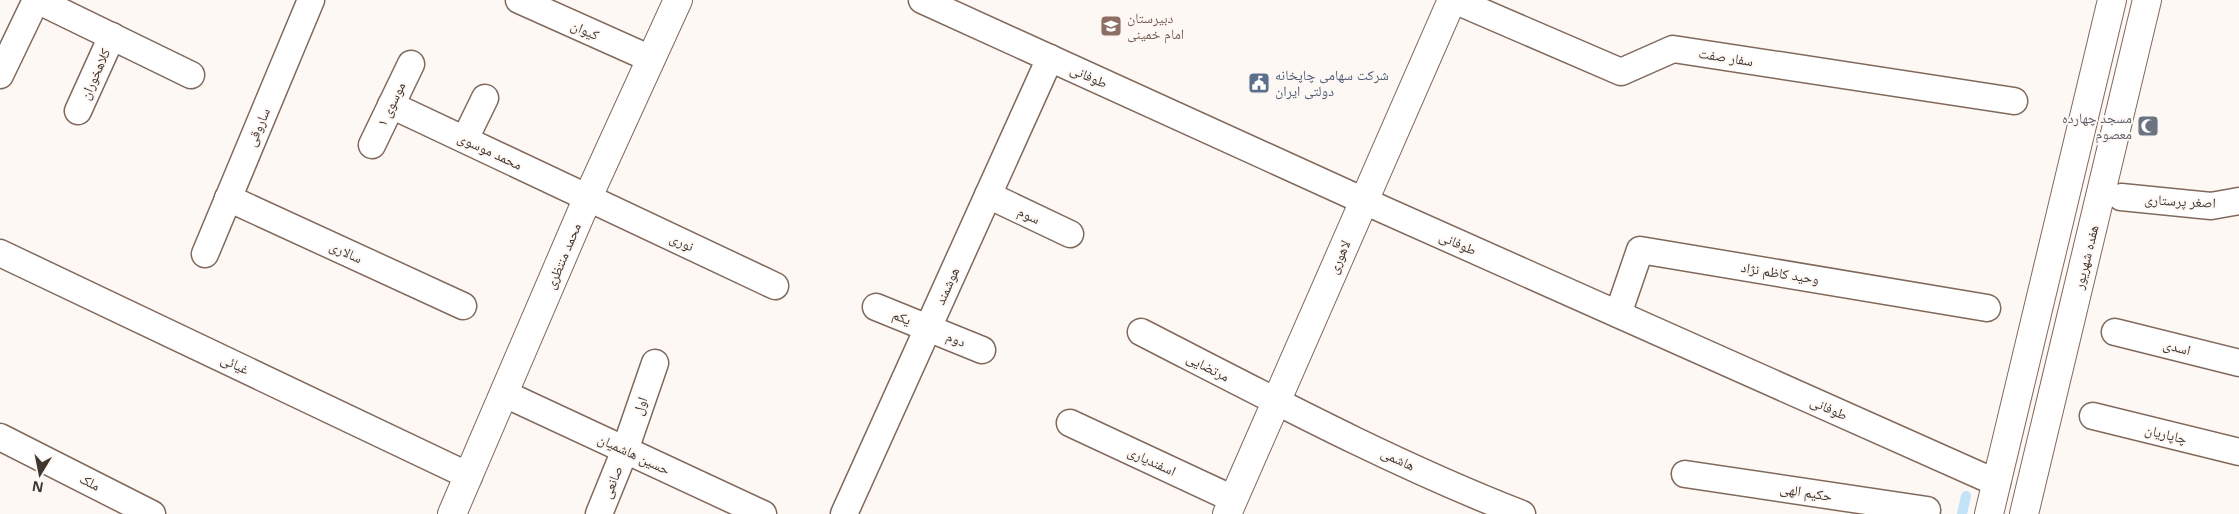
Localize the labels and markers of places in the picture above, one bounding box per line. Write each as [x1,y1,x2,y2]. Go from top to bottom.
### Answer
place label: دبیرستان امام خمینی [1127,8,1184,44]
school or university icon: دبیرستان امام خمینی [1099,14,1123,38]
place label: شرکت سهامی چاپخانه دولتی ایران [1275,65,1389,100]
public building icon: شرکت سهامی چاپخانه دولتی ایران [1247,71,1271,95]
place label: مسجد چهارده معصوم [2062,108,2132,144]
mosque icon: مسجد چهارده معصوم [2136,114,2160,138]

